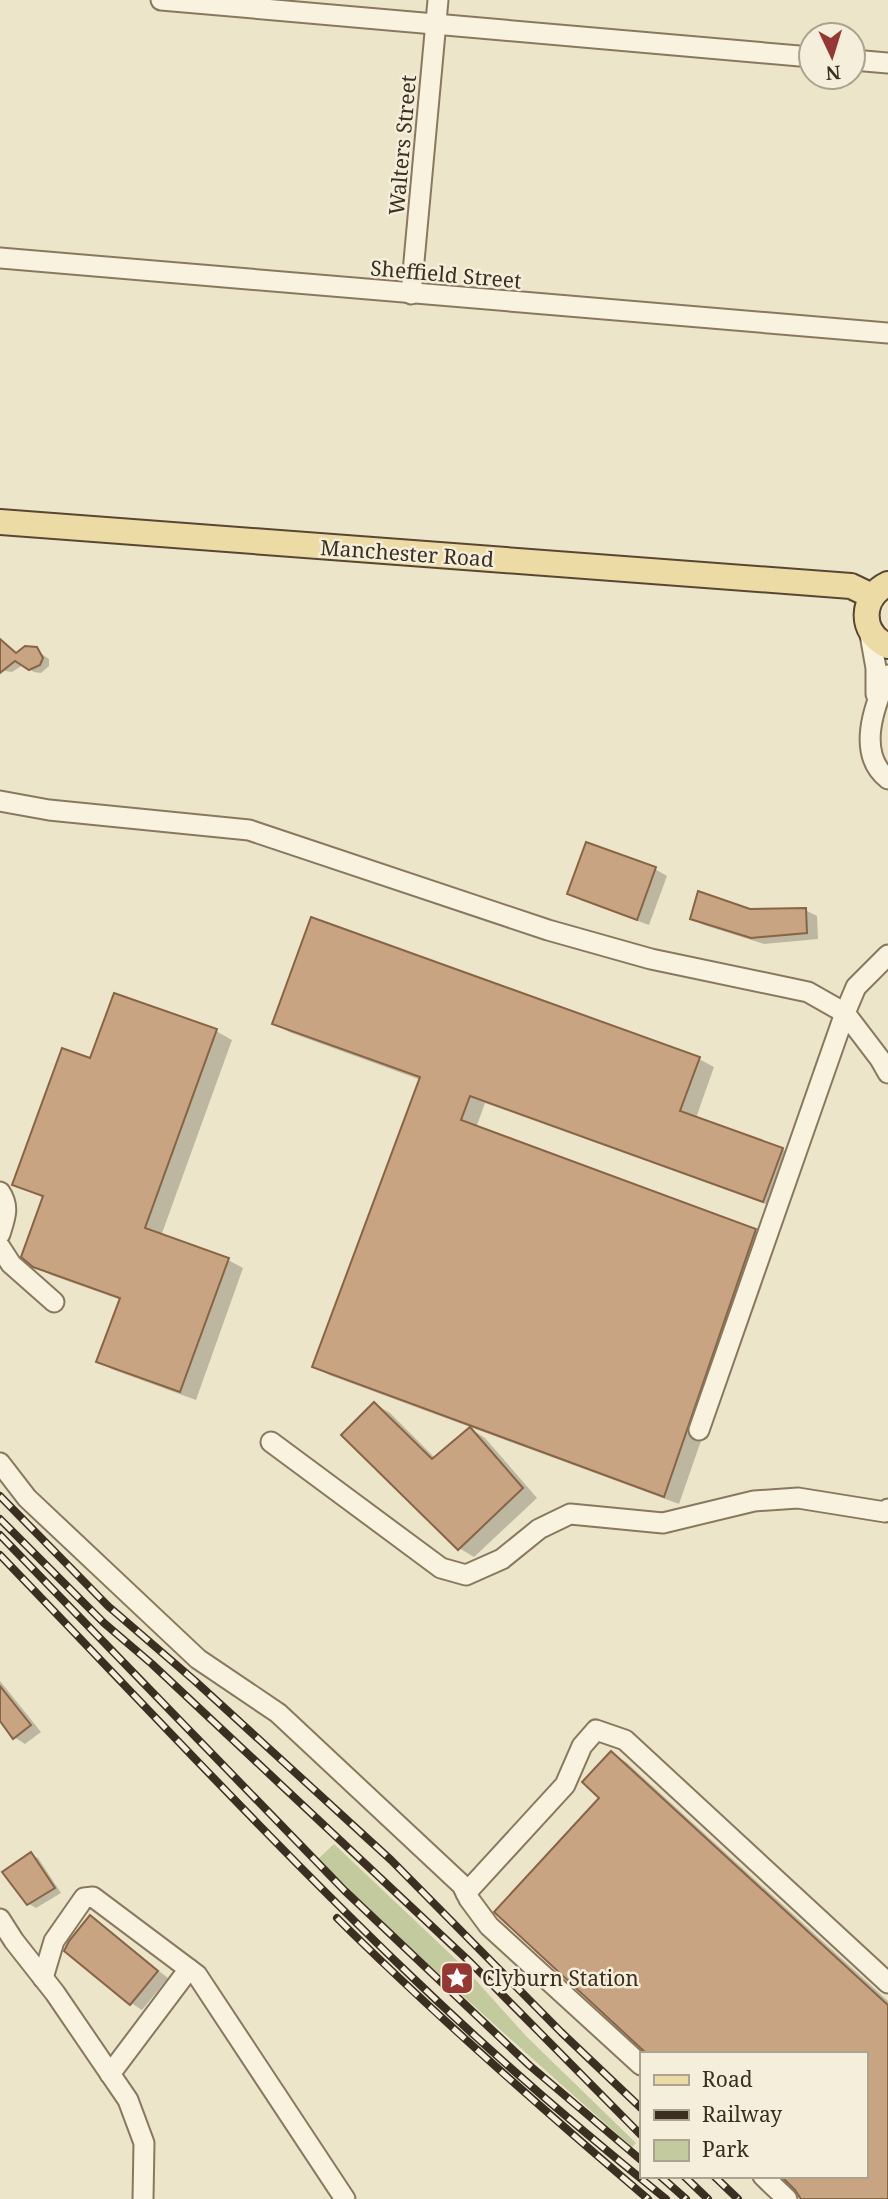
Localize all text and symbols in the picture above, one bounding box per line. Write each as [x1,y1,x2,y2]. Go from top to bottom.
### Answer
north arrow [797,21,867,91]
text: N [825,59,842,86]
street label: Walters Street [382,74,422,216]
street label: Sheffield Street [369,253,523,295]
street label: Manchester Road [319,533,495,573]
place icon: Clyburn Station [438,1959,476,1997]
place label: Clyburn Station [482,1964,639,1992]
legend [640,2052,867,2178]
text: Road [702,2065,753,2093]
text: Railway [702,2100,782,2128]
text: Park [702,2135,749,2163]

